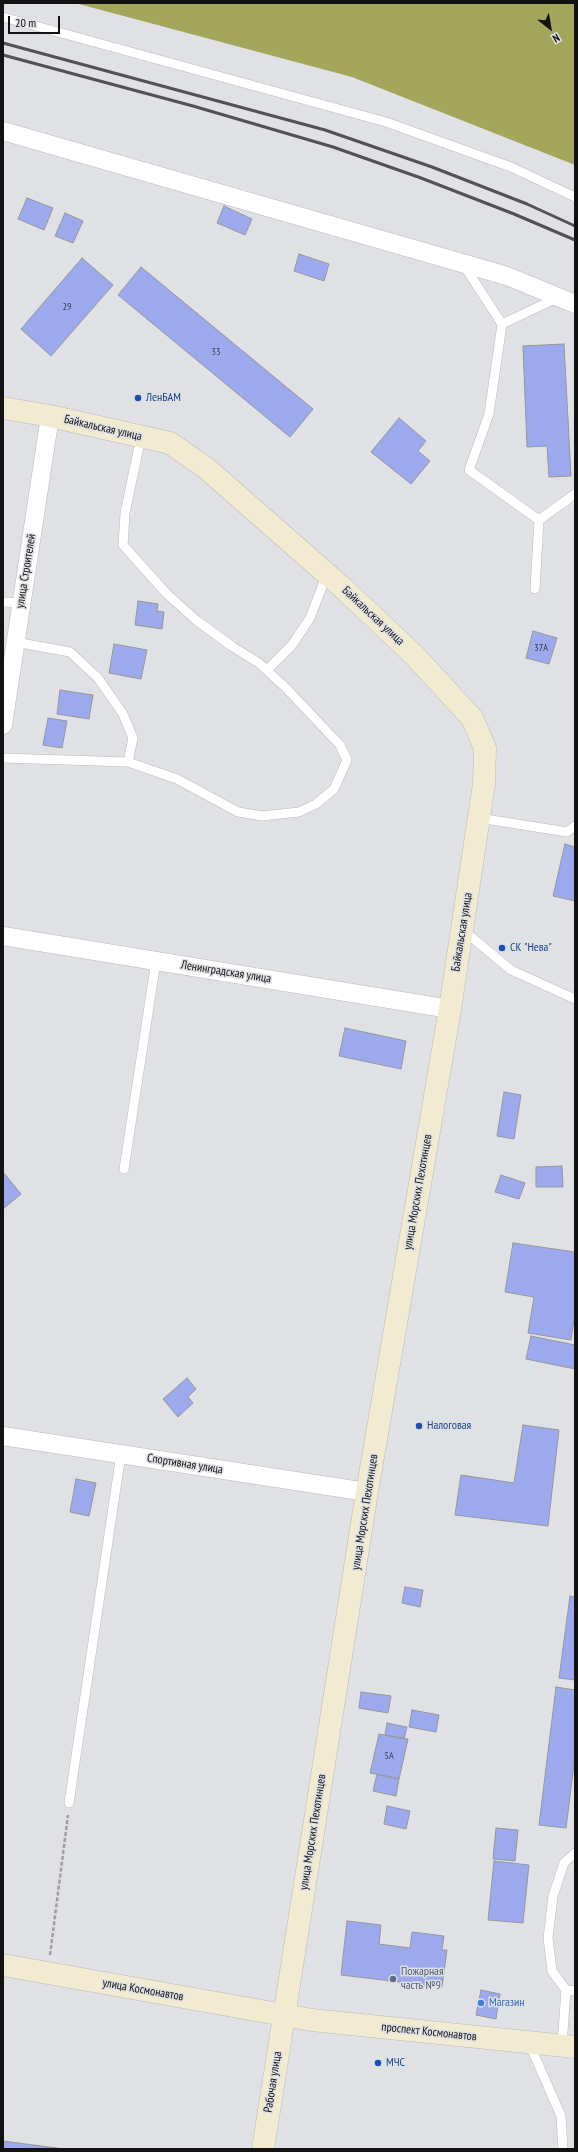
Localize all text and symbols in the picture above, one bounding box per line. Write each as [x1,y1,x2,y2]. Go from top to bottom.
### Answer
scale bar [10,8,62,34]
north arrow [530,8,570,48]
text: 20 m [15,15,36,30]
text: N [550,31,562,46]
house number: 29 [63,301,71,313]
house number: 33 [212,346,220,358]
place label: ЛенБАМ [146,391,181,405]
marker: ЛенБАМ [133,393,143,403]
street label: Байкальская улица [63,412,143,444]
street label: улица Строителей [13,533,39,609]
street label: Байкальская улица [339,584,407,648]
house number: 37А [534,642,548,654]
street label: Байкальская улица [449,892,475,972]
place label: СК "Нева" [510,941,552,955]
marker: СК "Нева" [497,943,507,953]
street label: Ленинградская улица [180,958,272,986]
street label: улица Морских Пехотинцев [401,1133,435,1251]
place label: Налоговая [427,1419,471,1433]
marker: Налоговая [414,1421,424,1431]
street label: Спортивная улица [146,1451,224,1477]
street label: улица Морских Пехотинцев [349,1453,381,1571]
house number: 5А [384,1750,394,1762]
street label: улица Морских Пехотинцев [297,1773,329,1891]
place label: Пожарная часть №9 [401,1965,444,1993]
marker: Пожарная часть №9 [388,1974,398,1984]
street label: улица Космонавтов [101,1976,185,2004]
place label: Магазин [489,1996,524,2010]
marker: Магазин [476,1998,486,2008]
street label: проспект Космонавтов [381,2020,477,2044]
street label: Рабочая улица [261,2050,285,2114]
place label: МЧС [386,2056,405,2070]
marker: МЧС [373,2058,383,2068]

